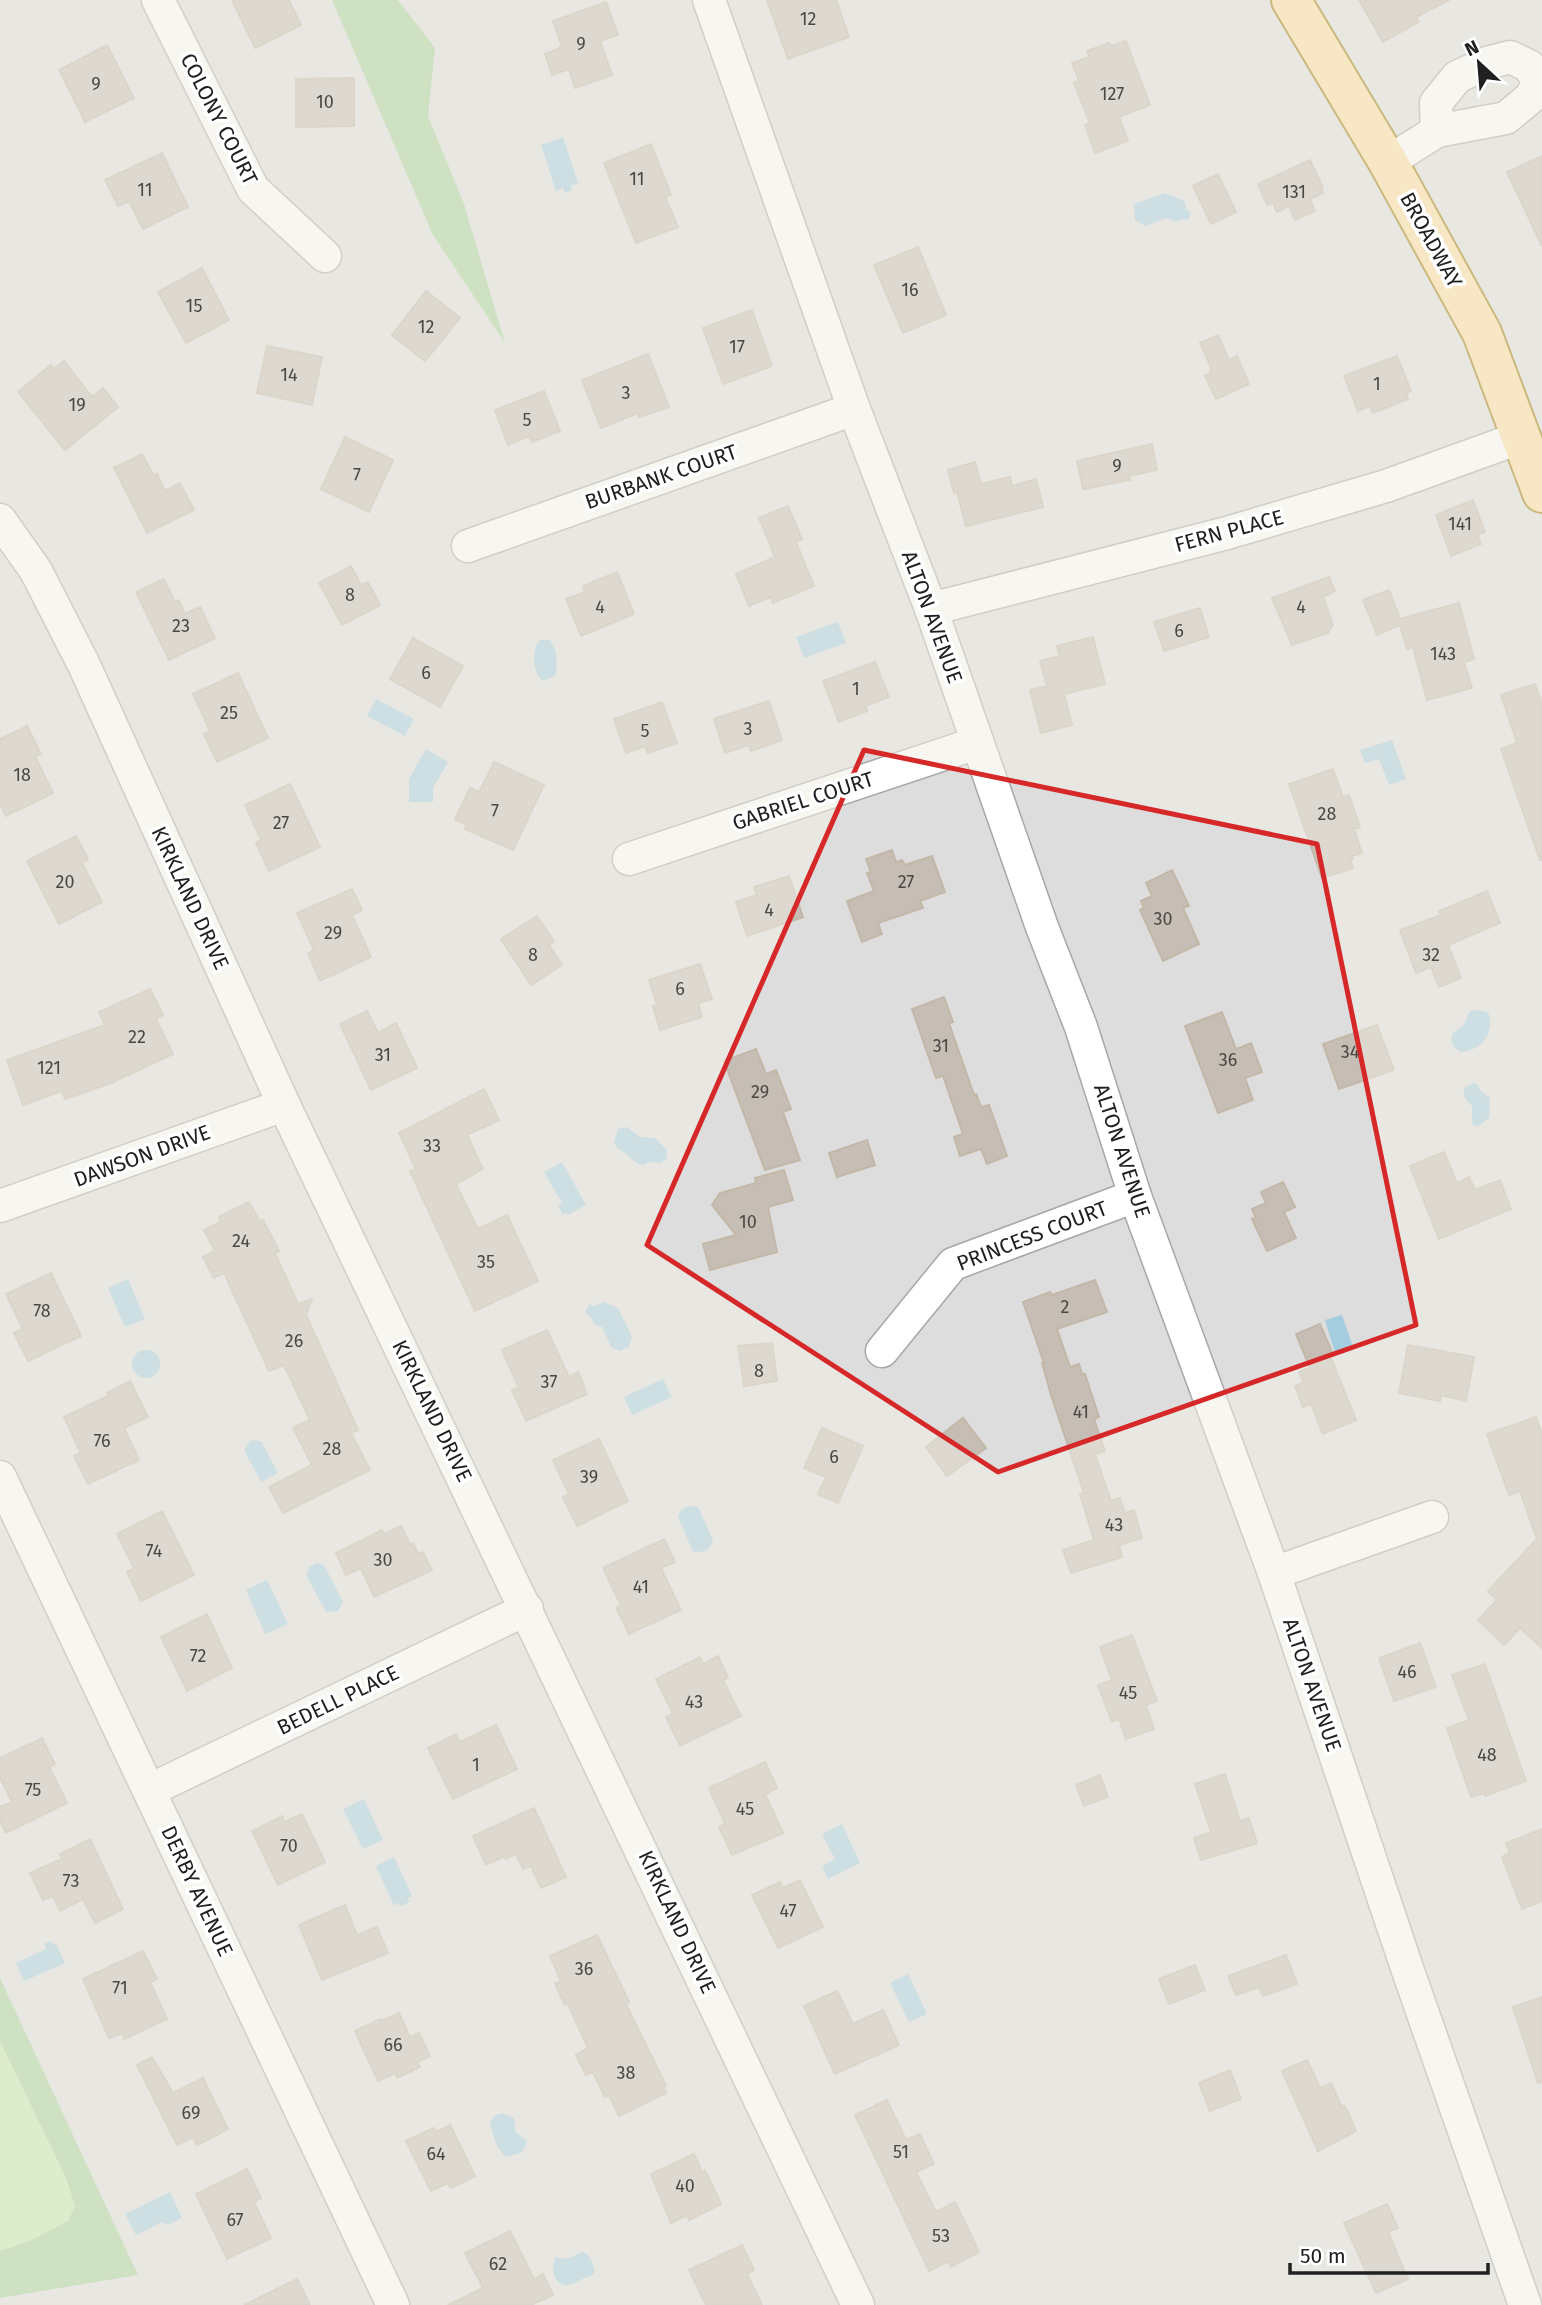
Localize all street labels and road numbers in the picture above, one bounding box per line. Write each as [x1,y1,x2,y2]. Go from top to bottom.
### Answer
street label: COLONY COURT [175,49,263,189]
street label: BROADWAY [1394,188,1468,293]
street label: BURBANK COURT [581,439,741,515]
street label: FERN PLACE [1172,504,1286,558]
street label: ALTON AVENUE [896,547,968,687]
street label: GABRIEL COURT [729,766,877,836]
street label: KIRKLAND DRIVE [145,822,235,974]
street label: ALTON AVENUE [1088,1081,1156,1221]
street label: DAWSON DRIVE [70,1119,214,1193]
street label: PRINCESS COURT [953,1195,1111,1277]
street label: KIRKLAND DRIVE [386,1336,478,1486]
street label: ALTON AVENUE [1277,1615,1347,1755]
street label: BEDELL PLACE [273,1659,403,1741]
street label: DERBY AVENUE [155,1822,239,1960]
street label: KIRKLAND DRIVE [632,1846,722,1998]

